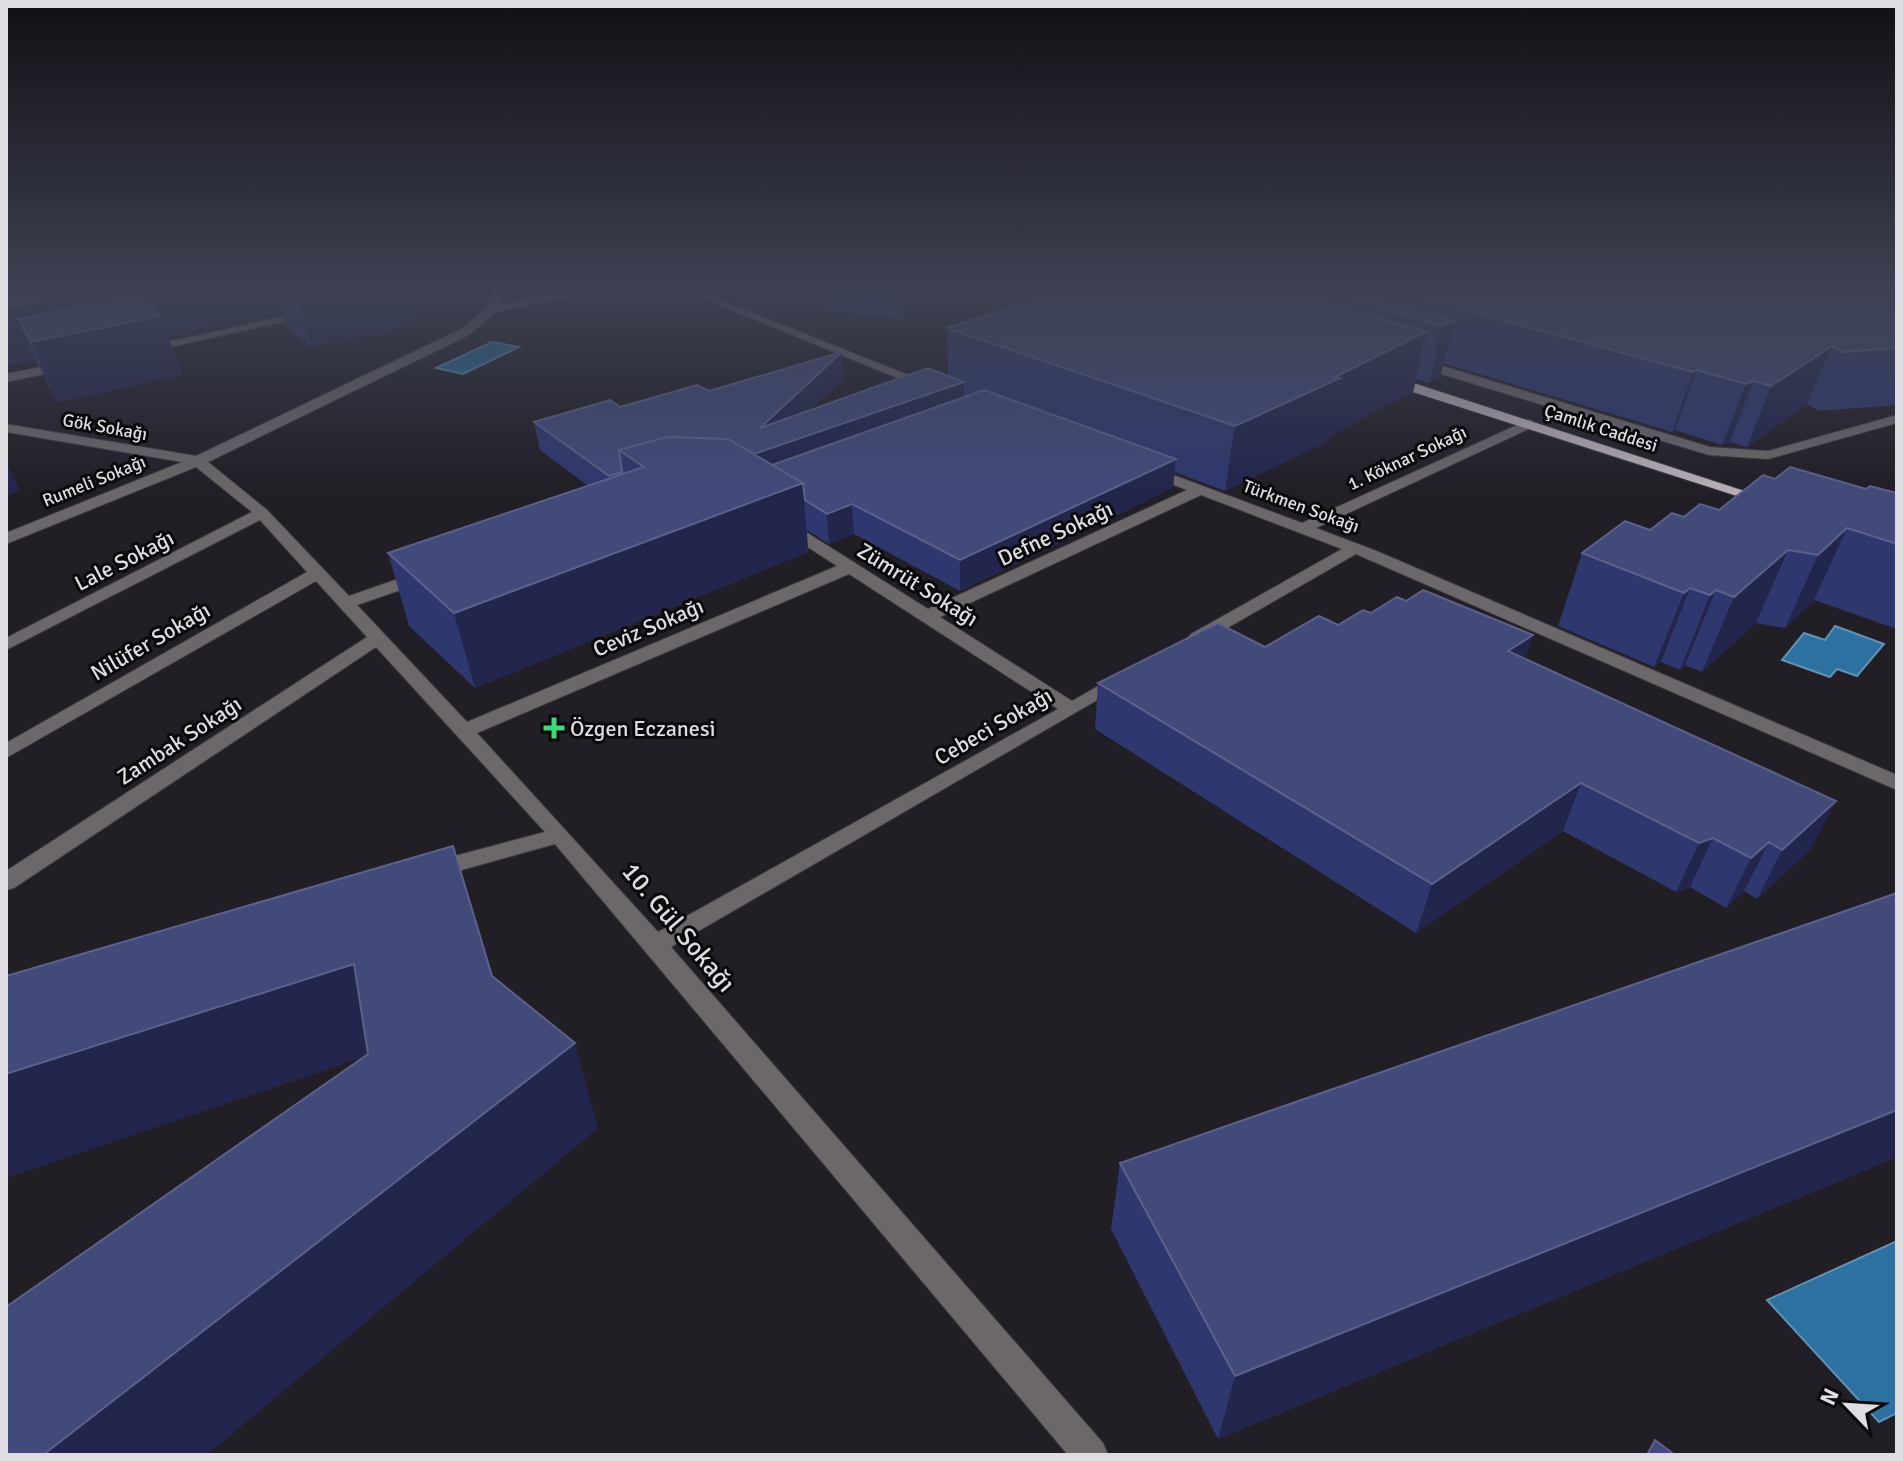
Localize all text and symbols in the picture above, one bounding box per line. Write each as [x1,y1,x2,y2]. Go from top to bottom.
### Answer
street label: Çamlık Caddesi [1542,399,1660,457]
street label: Gök Sokağı [61,409,149,445]
street label: 1. Köknar Sokağı [1344,421,1470,495]
street label: Rumeli Sokağı [39,450,149,512]
street label: Türkmen Sokağı [1240,475,1362,537]
street label: Defne Sokağı [993,495,1117,572]
street label: Lale Sokağı [70,524,178,597]
street label: Zümrüt Sokağı [852,537,983,632]
street label: Ceviz Sokağı [589,592,708,663]
street label: Nilüfer Sokağı [86,596,215,687]
street label: Cebeci Sokağı [930,682,1057,771]
street label: Zambak Sokağı [112,690,246,791]
place label: Özgen Eczanesi [570,715,716,742]
marker: Özgen Eczanesi [545,719,563,737]
street label: 10. Gül Sokağı [615,856,742,999]
north arrow [1807,1365,1887,1445]
text: N [1814,1384,1845,1409]

